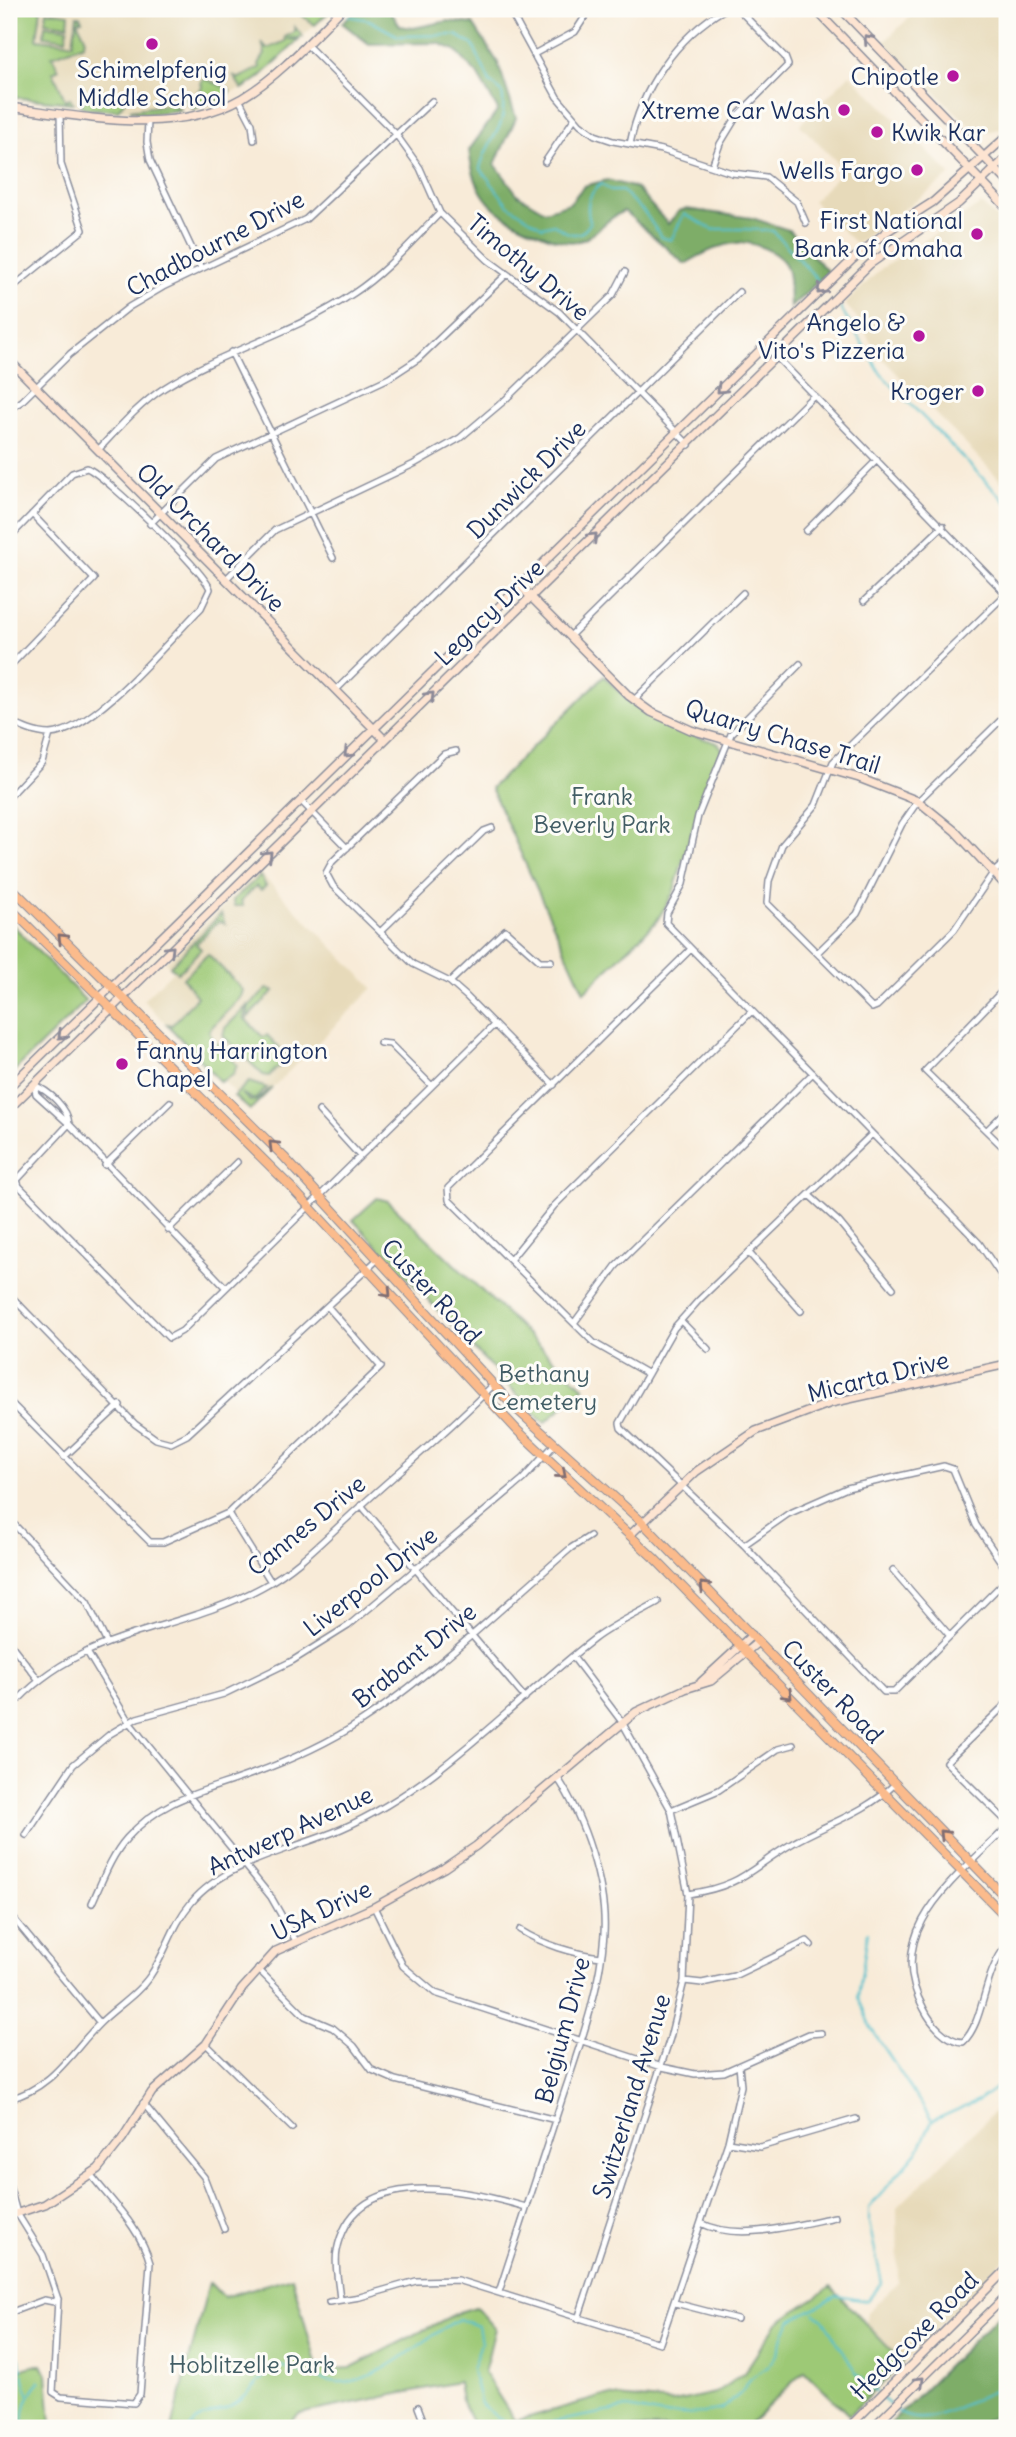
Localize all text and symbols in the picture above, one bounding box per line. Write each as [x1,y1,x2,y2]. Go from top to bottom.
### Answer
one-way arrow [864,34,876,47]
marker: Schimelpfenig Middle School [144,36,160,52]
place label: Schimelpfenig Middle School [77,54,227,112]
place label: Chipotle [851,61,939,91]
marker: Chipotle [945,68,961,84]
place label: Xtreme Car Wash [641,95,830,125]
marker: Xtreme Car Wash [836,102,852,118]
place label: Kwik Kar [891,117,986,147]
marker: Kwik Kar [869,124,885,140]
place label: Wells Fargo [779,155,903,185]
marker: Wells Fargo [909,162,925,178]
street label: Chadbourne Drive [121,183,309,303]
place label: First National Bank of Omaha [794,205,963,263]
street label: Timothy Drive [462,207,596,327]
marker: First National Bank of Omaha [969,226,985,242]
one-way arrow [817,282,830,295]
place label: Angelo & Vito's Pizzeria [758,307,905,365]
marker: Angelo & Vito's Pizzeria [911,328,927,344]
place label: Kroger [890,376,964,406]
one-way arrow [717,380,730,393]
marker: Kroger [970,383,986,399]
street label: Dunwick Drive [460,413,592,545]
street label: Old Orchard Drive [130,456,292,618]
one-way arrow [585,533,598,546]
street label: Legacy Drive [428,552,550,672]
one-way arrow [422,691,435,704]
street label: Quarry Chase Trail [682,692,884,780]
one-way arrow [344,745,357,758]
park label: Frank Beverly Park [533,781,671,839]
one-way arrow [259,850,272,863]
one-way arrow [58,934,71,947]
one-way arrow [162,945,175,958]
one-way arrow [57,1026,70,1039]
place label: Fanny Harrington Chapel [136,1035,328,1093]
marker: Fanny Harrington Chapel [114,1056,130,1072]
one-way arrow [268,1141,281,1154]
street label: Custer Road [376,1232,488,1350]
one-way arrow [378,1285,391,1298]
street label: Micarta Drive [804,1344,952,1408]
park label: Bethany Cemetery [491,1358,597,1416]
one-way arrow [554,1466,567,1478]
street label: Cannes Drive [241,1468,371,1582]
street label: Liverpool Drive [297,1520,443,1642]
one-way arrow [700,1582,713,1595]
street label: Brabant Drive [346,1596,482,1714]
street label: Custer Road [776,1633,890,1749]
one-way arrow [780,1687,793,1700]
street label: Antwerp Avenue [203,1779,377,1881]
one-way arrow [940,1830,953,1843]
street label: USA Drive [266,1873,376,1947]
street label: Belgium Drive [528,1954,596,2106]
street label: Switzerland Avenue [586,1990,676,2202]
street label: Hedgcoxe Road [844,2265,984,2405]
park label: Hoblitzelle Park [169,2349,335,2379]
one-way arrow [911,2377,924,2390]

